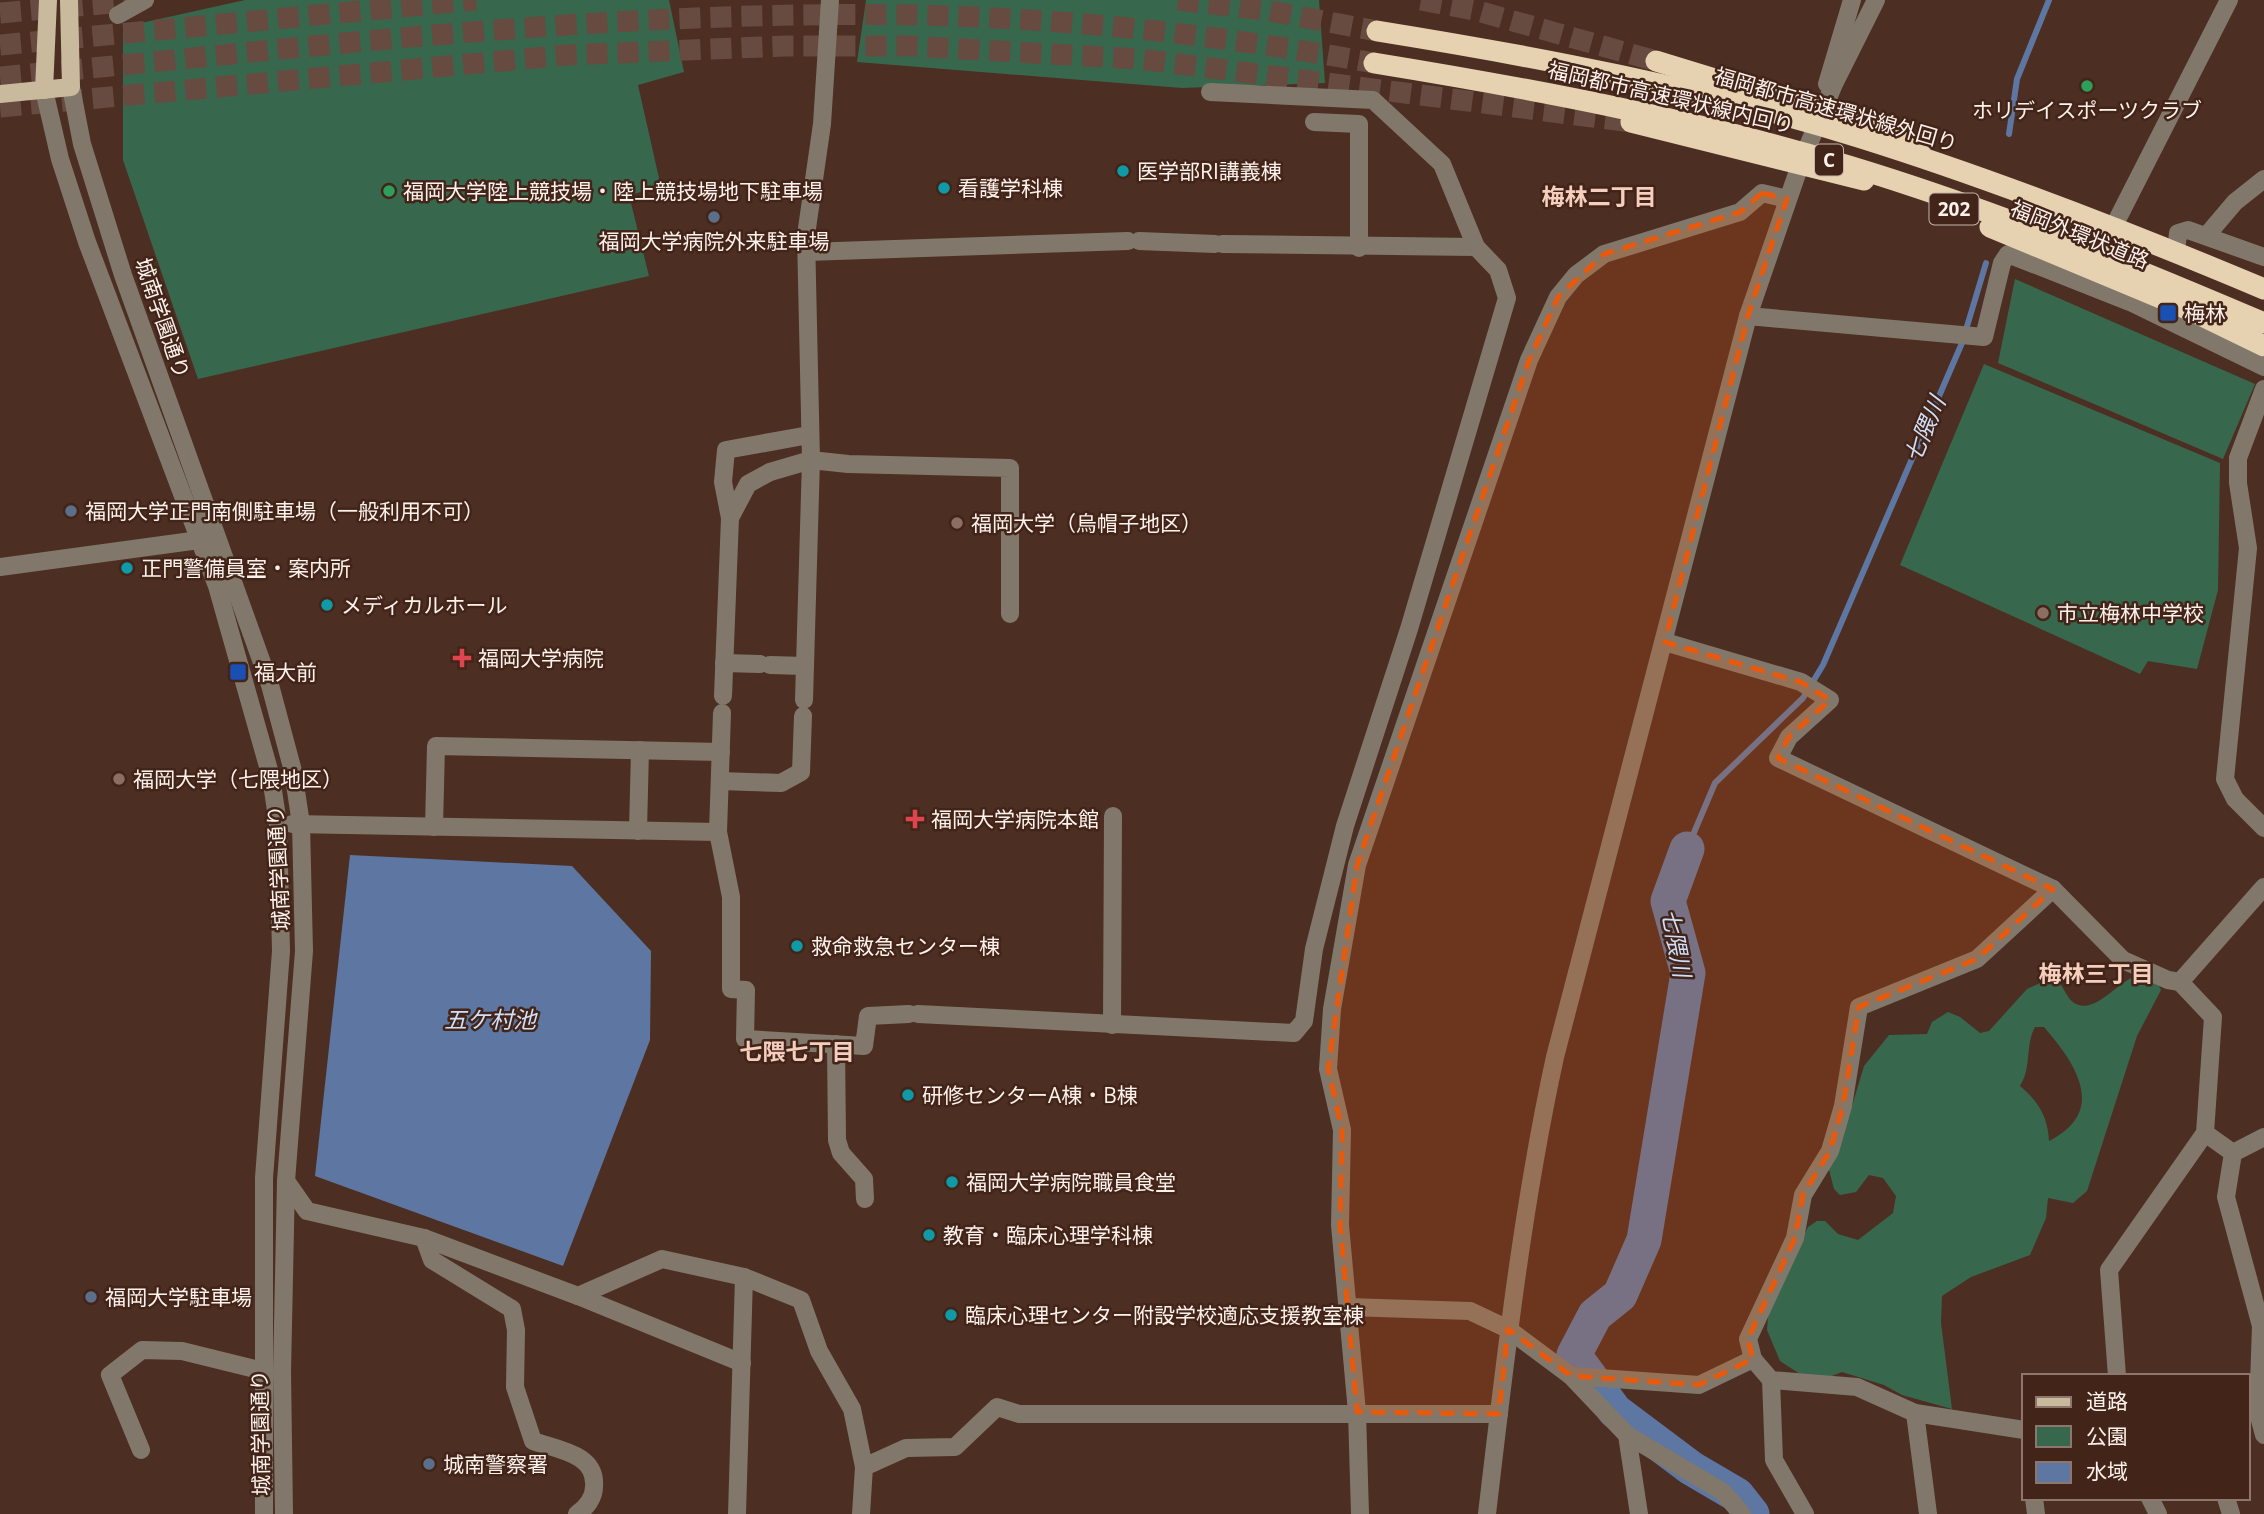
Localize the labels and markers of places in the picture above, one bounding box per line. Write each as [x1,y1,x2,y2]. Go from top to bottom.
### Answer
marker: ホリデイスポーツクラブ [2079,78,2095,94]
place label: ホリデイスポーツクラブ [1972,96,2202,124]
place label: 医学部RI講義棟 [1137,157,1282,185]
marker: 医学部RI講義棟 [1115,163,1131,179]
place label: 看護学科棟 [958,174,1063,202]
place label: 福岡大学陸上競技場・陸上競技場地下駐車場 [403,177,823,205]
marker: 看護学科棟 [936,180,952,196]
marker: 福岡大学陸上競技場・陸上競技場地下駐車場 [381,183,397,199]
marker: 福岡大学病院外来駐車場 [706,209,722,225]
place label: 福岡大学病院外来駐車場 [599,227,830,255]
place label: 梅林 [2184,299,2226,327]
marker: 梅林 [2158,303,2178,323]
place label: 福岡大学正門南側駐車場（一般利用不可） [85,497,484,525]
marker: 福岡大学正門南側駐車場（一般利用不可） [63,503,79,519]
place label: 福岡大学（烏帽子地区） [971,509,1202,537]
marker: 福岡大学（烏帽子地区） [949,515,965,531]
place label: 正門警備員室・案内所 [141,554,351,582]
marker: 正門警備員室・案内所 [119,560,135,576]
place label: メディカルホール [341,591,508,619]
marker: メディカルホール [319,597,335,613]
place label: 市立梅林中学校 [2057,599,2204,627]
marker: 市立梅林中学校 [2035,605,2051,621]
place label: 福岡大学病院 [478,644,604,672]
marker: 福岡大学病院 [452,648,472,668]
place label: 福大前 [254,658,317,686]
marker: 福大前 [228,662,248,682]
place label: 福岡大学（七隈地区） [133,765,343,793]
marker: 福岡大学（七隈地区） [111,771,127,787]
place label: 福岡大学病院本館 [931,805,1099,833]
marker: 福岡大学病院本館 [905,809,925,829]
place label: 救命救急センター棟 [811,932,1000,960]
marker: 救命救急センター棟 [789,938,805,954]
place label: 研修センターA棟・B棟 [922,1081,1138,1109]
marker: 研修センターA棟・B棟 [900,1087,916,1103]
place label: 福岡大学病院職員食堂 [966,1168,1176,1196]
marker: 福岡大学病院職員食堂 [944,1174,960,1190]
place label: 教育・臨床心理学科棟 [943,1221,1153,1249]
marker: 教育・臨床心理学科棟 [921,1227,937,1243]
place label: 福岡大学駐車場 [105,1283,252,1311]
marker: 福岡大学駐車場 [83,1289,99,1305]
place label: 臨床心理センター附設学校適応支援教室棟 [965,1301,1364,1329]
marker: 臨床心理センター附設学校適応支援教室棟 [943,1307,959,1323]
place label: 城南警察署 [443,1450,548,1478]
marker: 城南警察署 [421,1456,437,1472]

